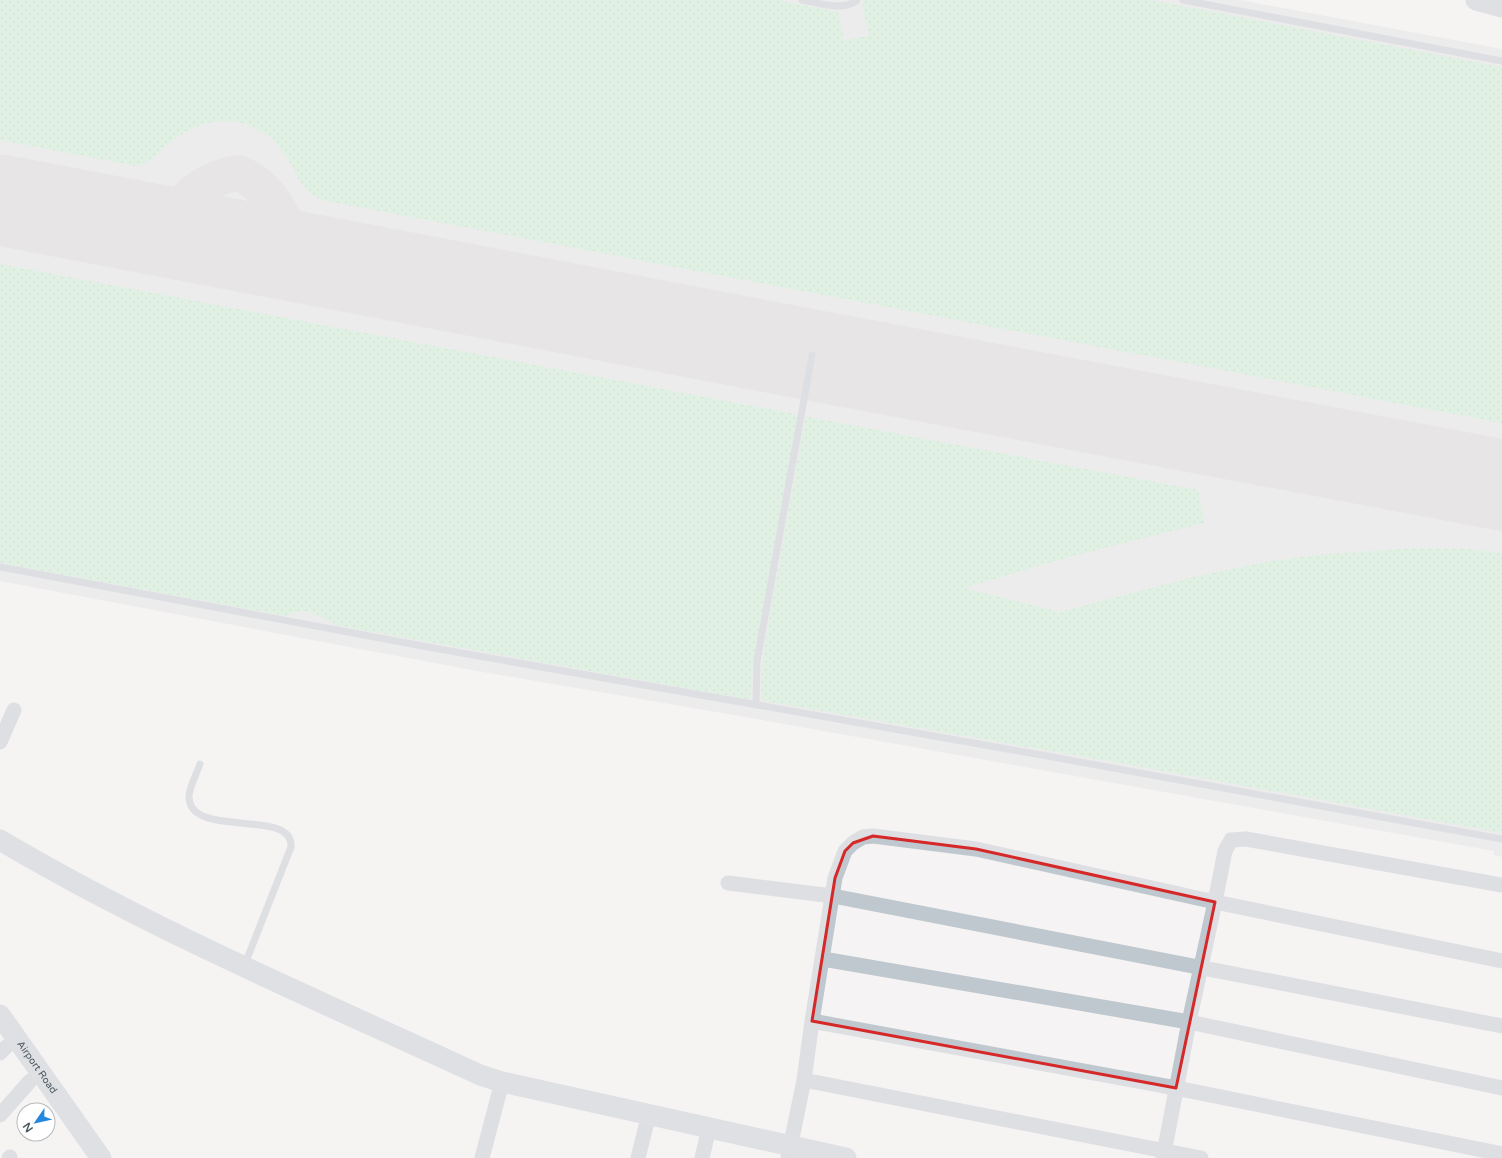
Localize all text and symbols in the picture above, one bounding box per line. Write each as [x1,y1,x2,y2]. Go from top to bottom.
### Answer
street label: Airport Road [14,1039,60,1096]
north arrow [16,1102,56,1142]
text: N [20,1120,36,1135]

